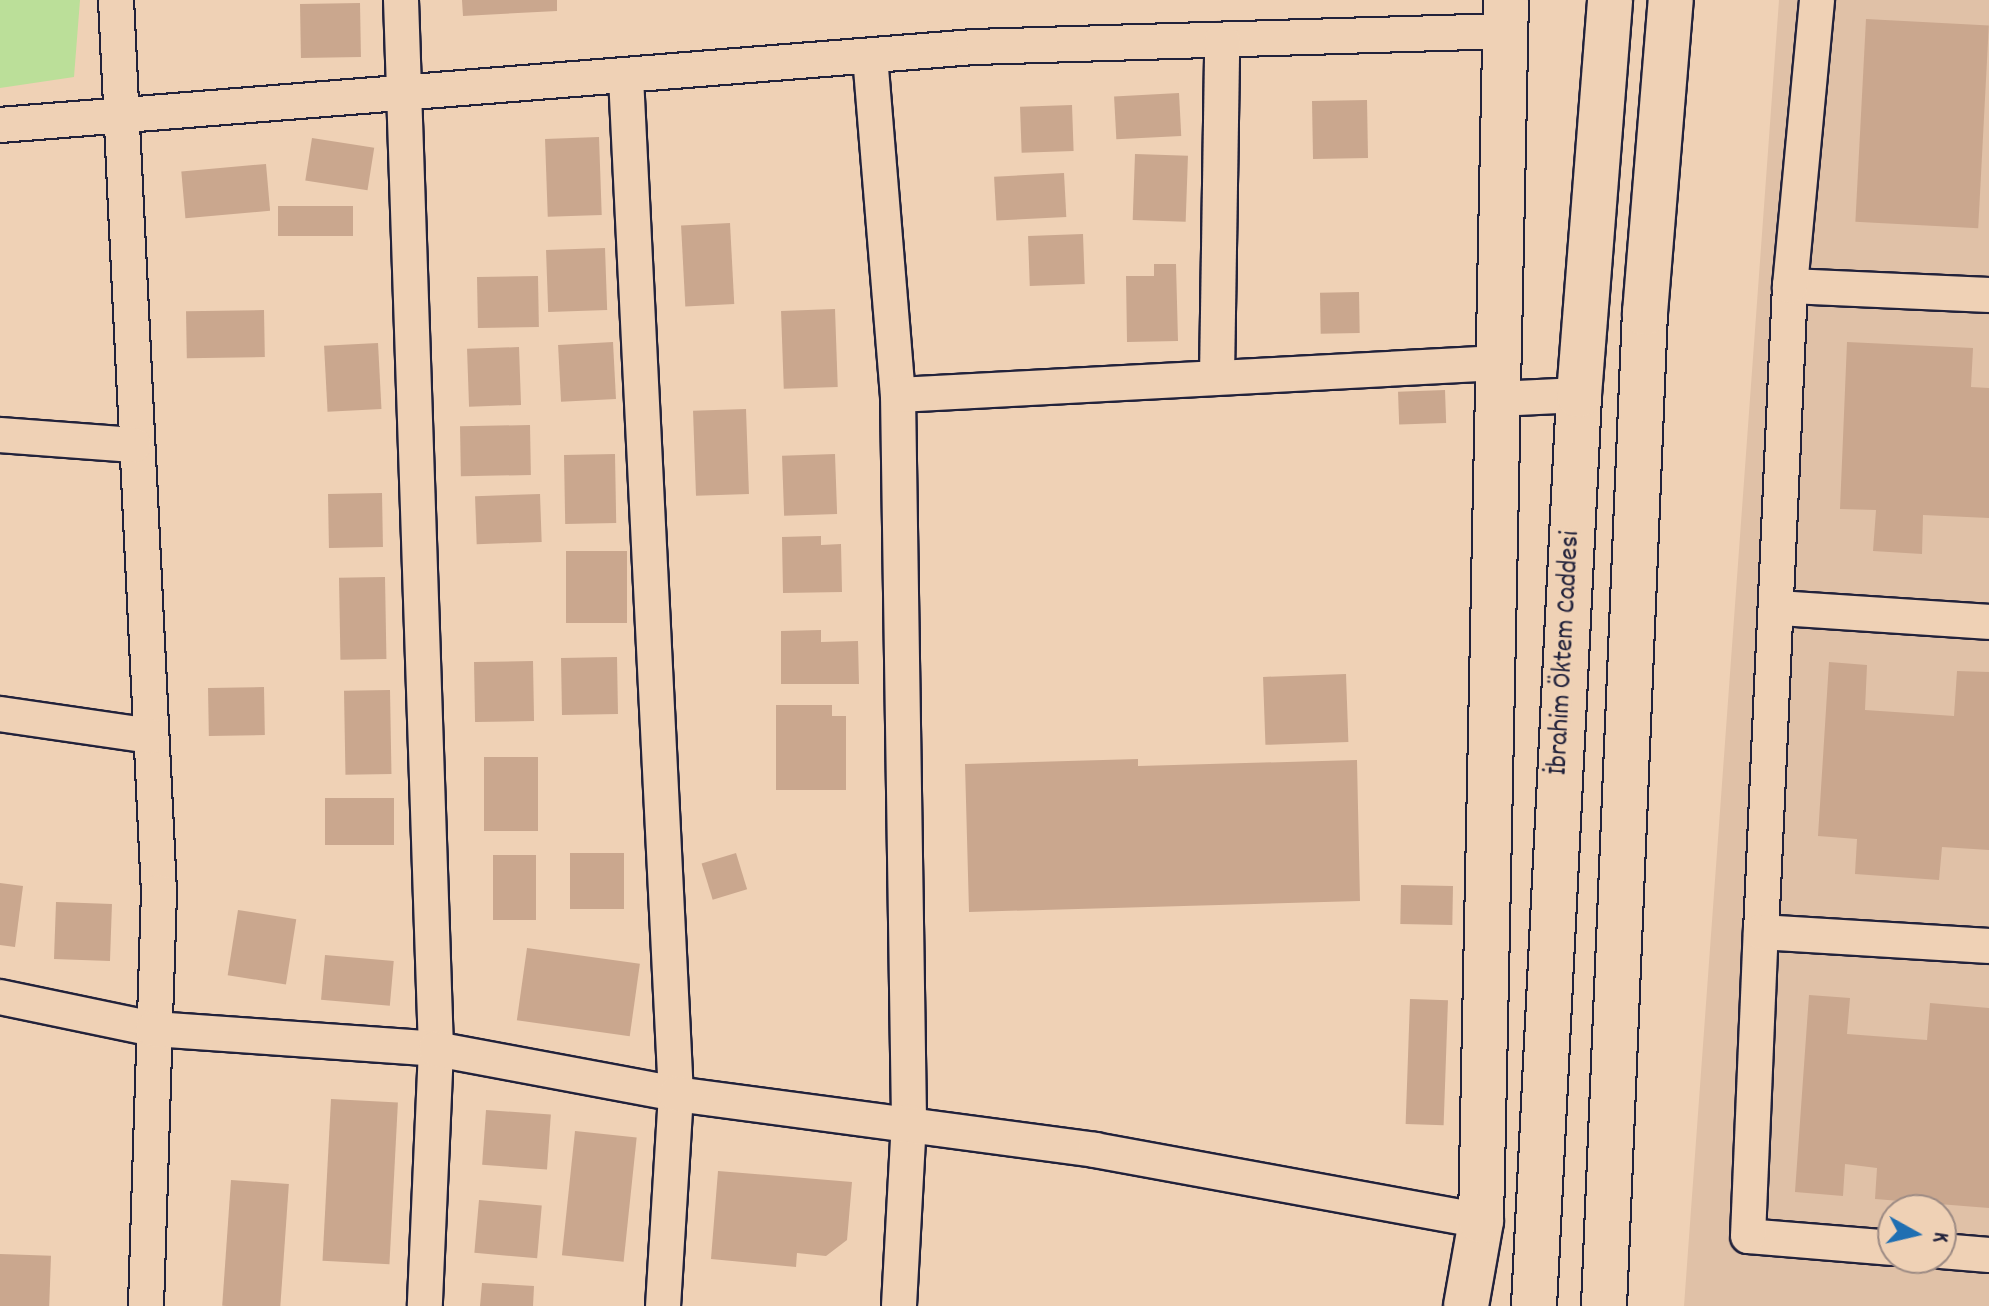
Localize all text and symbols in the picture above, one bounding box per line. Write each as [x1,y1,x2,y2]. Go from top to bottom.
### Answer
street label: İbrahim Öktem Caddesi [1543,530,1589,776]
north arrow [1877,1194,1957,1274]
text: K [1923,1230,1955,1244]

